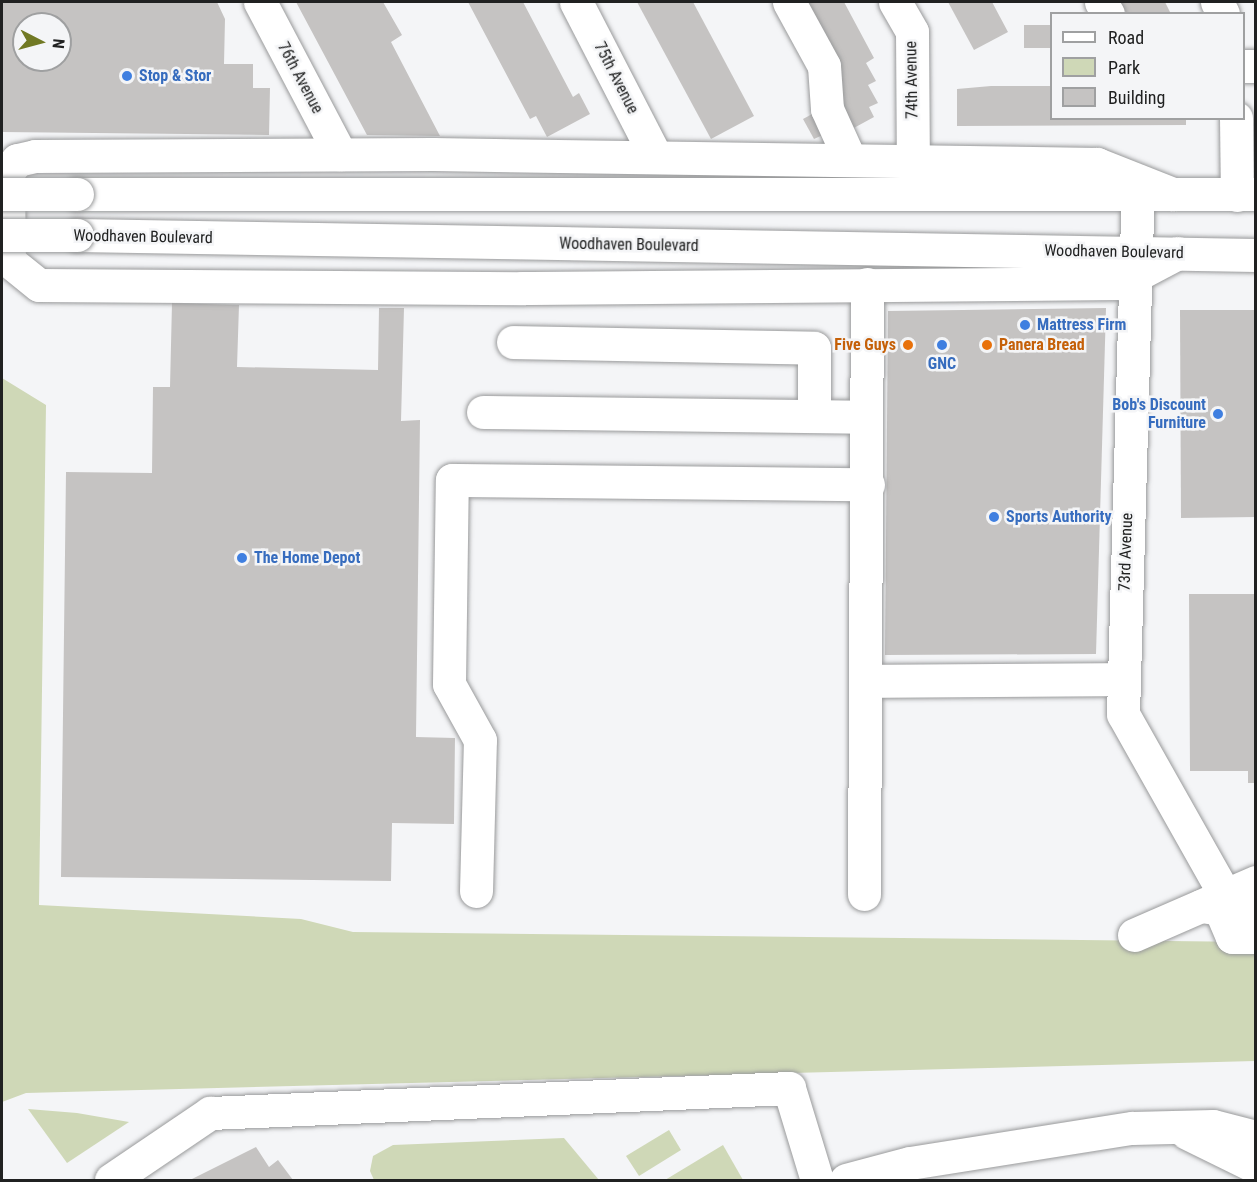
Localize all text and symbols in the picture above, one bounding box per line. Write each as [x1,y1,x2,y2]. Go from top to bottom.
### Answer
north arrow [12,12,72,72]
legend [1050,12,1245,120]
text: Road [1108,27,1144,48]
text: N [48,38,68,50]
street label: 76th Avenue [273,39,327,117]
street label: 75th Avenue [590,39,642,117]
street label: 74th Avenue [902,41,922,119]
text: Park [1108,57,1140,78]
place label: Stop & Stor [139,66,211,86]
marker: Stop & Stor [120,69,134,83]
text: Building [1108,87,1165,108]
street label: Woodhaven Boulevard [73,226,213,248]
street label: Woodhaven Boulevard [559,234,699,256]
street label: Woodhaven Boulevard [1044,241,1184,263]
place label: Mattress Firm [1037,315,1126,335]
marker: Mattress Firm [1018,318,1032,332]
place label: Five Guys [834,335,896,355]
place label: Panera Bread [999,335,1085,355]
marker: Five Guys [901,338,915,352]
marker: GNC [935,338,949,352]
marker: Panera Bread [980,338,994,352]
place label: GNC [928,354,956,374]
place label: Bob's Discount Furniture [1112,395,1206,433]
marker: Bob's Discount Furniture [1211,407,1225,421]
place label: Sports Authority [1006,507,1112,527]
marker: Sports Authority [987,510,1001,524]
street label: 73rd Avenue [1115,513,1137,591]
place label: The Home Depot [254,548,360,568]
marker: The Home Depot [235,551,249,565]

